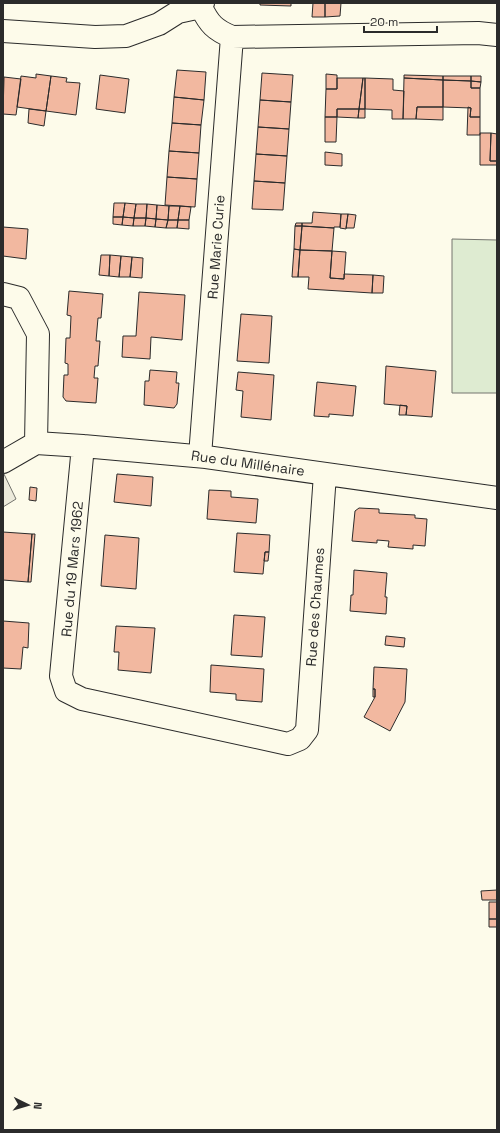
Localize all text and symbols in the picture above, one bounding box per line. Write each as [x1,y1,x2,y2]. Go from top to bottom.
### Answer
scale bar [364,8,437,34]
text: 20 m [370,14,398,30]
street label: Rue Marie Curie [203,194,229,300]
street label: Rue du Millénaire [190,446,306,480]
street label: Rue du 19 Mars 1962 [57,500,87,638]
street label: Rue des Chaumes [302,547,328,667]
north arrow [8,1085,48,1125]
text: N [31,1102,45,1110]

